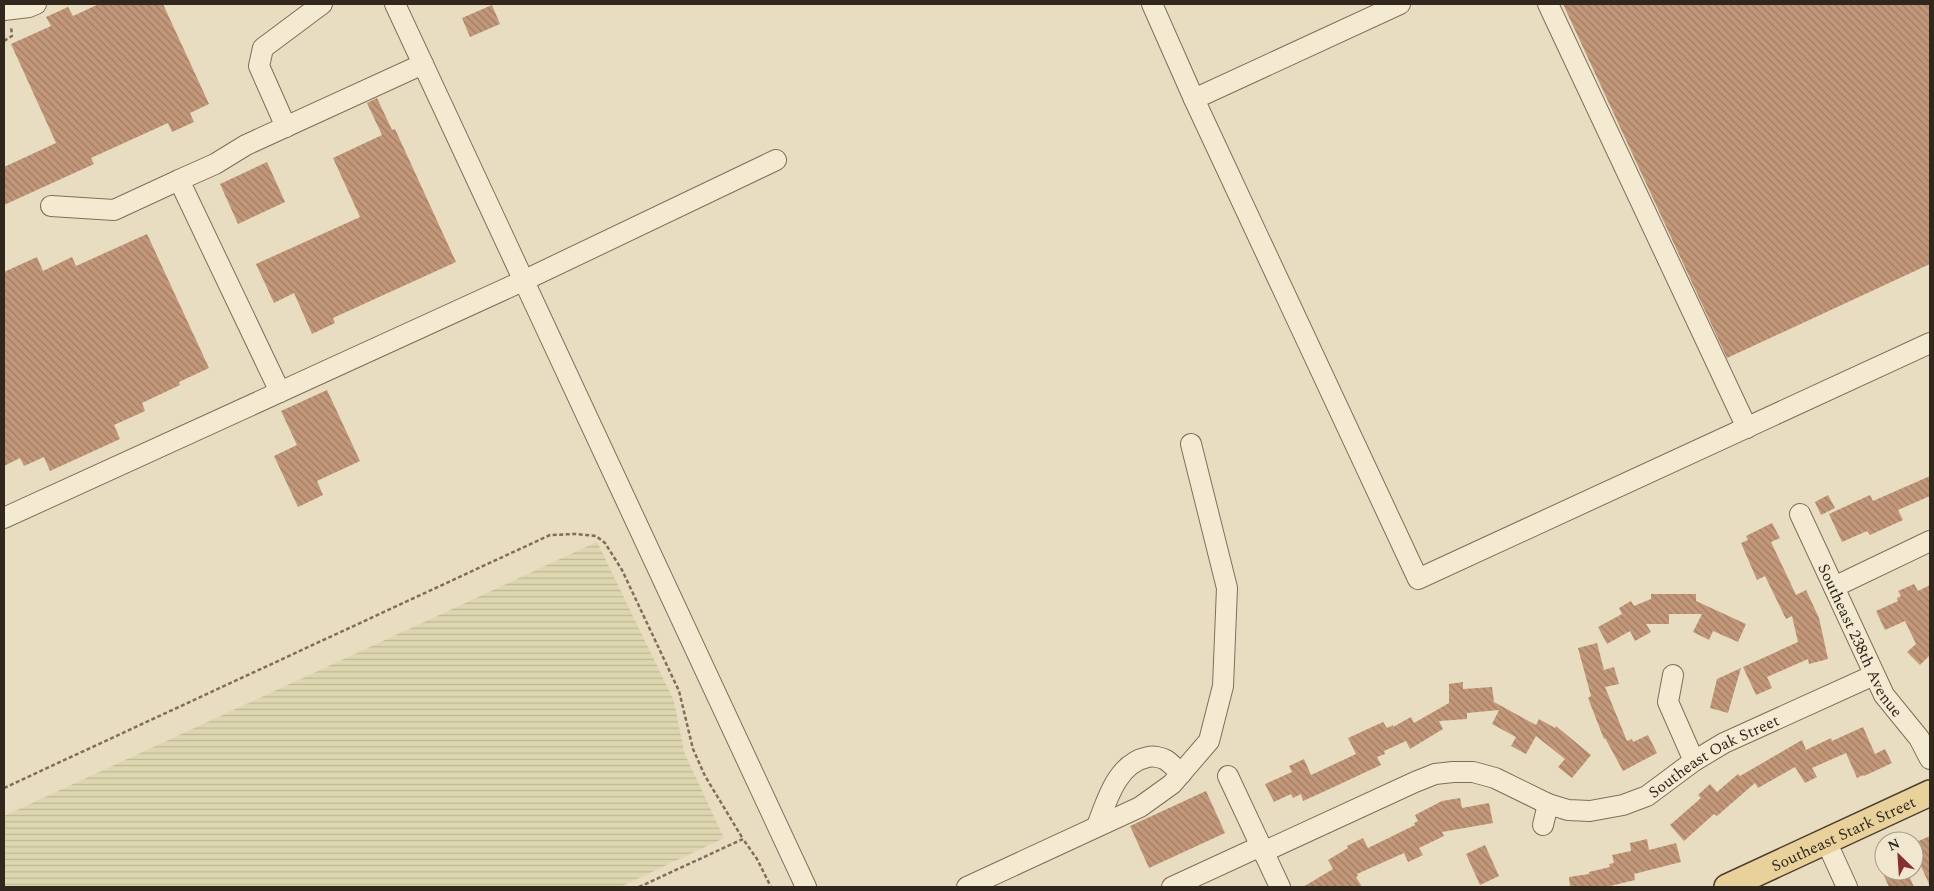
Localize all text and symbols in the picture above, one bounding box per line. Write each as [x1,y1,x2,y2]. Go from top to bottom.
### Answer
street label: Southeast 238th Avenue [1811,560,1908,723]
street label: Southeast Oak Street [1643,708,1783,804]
street label: Southeast Stark Street [1767,790,1920,878]
north arrow [1874,831,1924,881]
text: N [1884,833,1903,857]

